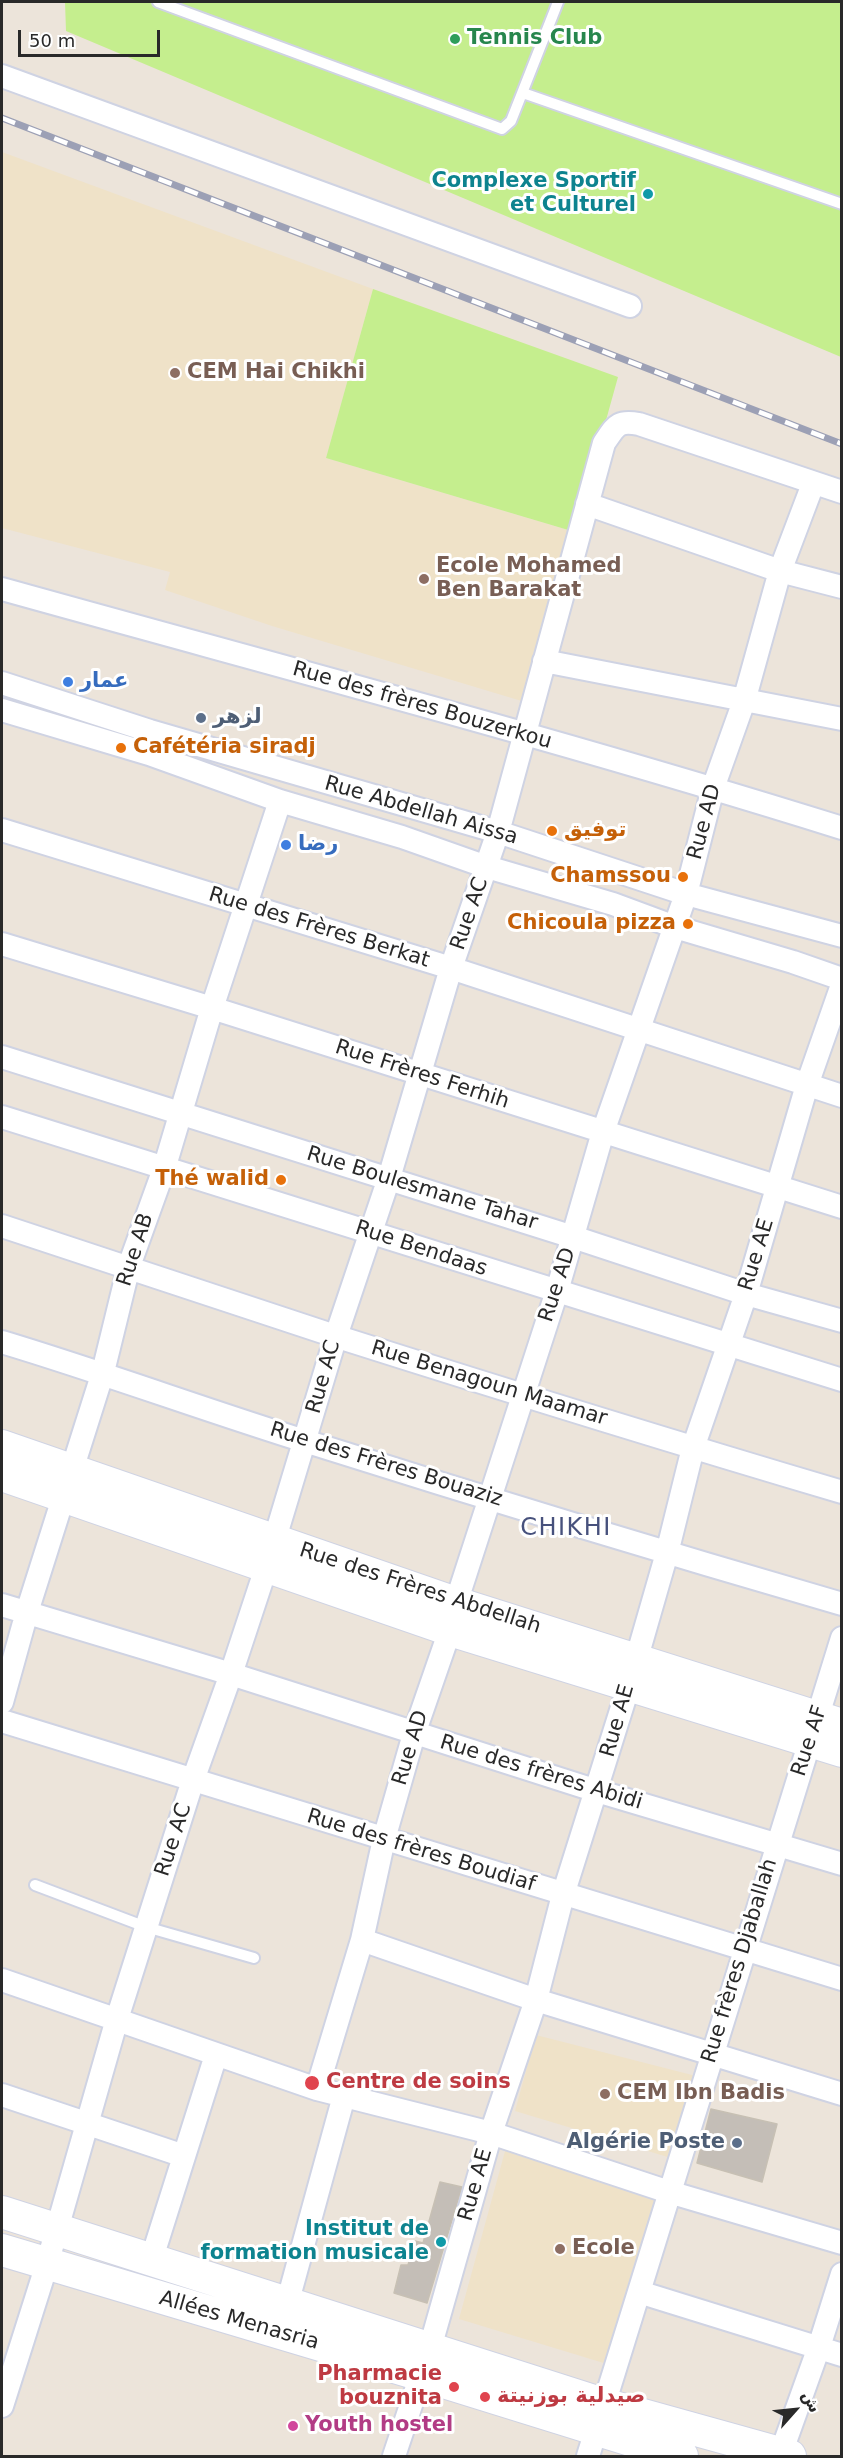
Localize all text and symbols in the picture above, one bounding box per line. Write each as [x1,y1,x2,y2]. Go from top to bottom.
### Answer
scale bar [21,18,164,56]
place label: Tennis Club [467,26,602,52]
text: 50 m [29,30,75,51]
marker: Tennis Club [448,32,462,46]
place label: Complexe Sportif et Culturel [431,169,636,219]
marker: Complexe Sportif et Culturel [641,187,655,201]
place label: CEM Hai Chikhi [187,360,365,386]
marker: CEM Hai Chikhi [168,366,182,380]
place label: Ecole Mohamed Ben Barakat [436,554,622,604]
marker: Ecole Mohamed Ben Barakat [417,572,431,586]
street label: Rue des frères Bouzerkou [290,657,554,755]
place label: عمار [80,669,128,695]
marker: عمار [61,675,75,689]
place label: لزهر [213,705,262,731]
marker: لزهر [194,711,208,725]
place label: Cafétéria siradj [133,735,316,761]
marker: Cafétéria siradj [114,741,128,755]
street label: Rue Abdellah Aissa [321,771,521,851]
street label: Rue AD [683,782,727,862]
place label: توفيق [564,818,626,844]
marker: توفيق [545,824,559,838]
place label: رضا [298,832,338,858]
marker: رضا [279,838,293,852]
place label: Chamssou [550,864,671,890]
marker: Chamssou [676,870,690,884]
street label: Rue AC [446,874,494,954]
street label: Rue des Frères Berkat [206,882,432,974]
place label: Chicoula pizza [507,911,676,937]
marker: Chicoula pizza [681,917,695,931]
street label: Rue Frères Ferhih [332,1035,512,1115]
street label: Rue Boulesmane Tahar [304,1142,540,1236]
place label: Thé walid [155,1167,269,1193]
marker: Thé walid [274,1173,288,1187]
street label: Rue AB [112,1210,160,1290]
street label: Rue Bendaas [352,1216,490,1282]
street label: Rue AE [734,1216,780,1294]
street label: Rue AD [534,1244,582,1326]
street label: Rue Benagoun Maamar [368,1336,610,1432]
street label: Rue AC [302,1337,346,1417]
street label: Rue des Frères Bouaziz [267,1418,505,1512]
district label: CHIKHI [520,1515,612,1543]
street label: Rue des Frères Abdellah [296,1538,544,1640]
street label: Rue AE [596,1682,640,1760]
street label: Rue AF [787,1702,833,1780]
street label: Rue AD [388,1707,434,1789]
street label: Rue des frères Abidi [437,1730,645,1816]
street label: Rue AC [150,1800,198,1880]
street label: Rue des frères Boudiaf [304,1804,538,1898]
street label: Rue frères Djaballah [697,1856,783,2066]
place label: Centre de soins [326,2070,511,2096]
marker: Centre de soins [303,2074,321,2092]
place label: CEM Ibn Badis [617,2081,785,2107]
marker: CEM Ibn Badis [598,2087,612,2101]
place label: Algérie Poste [567,2130,725,2156]
marker: Algérie Poste [730,2136,744,2150]
street label: Rue AE [454,2146,498,2224]
place label: Institut de formation musicale [201,2217,429,2267]
marker: Institut de formation musicale [434,2235,448,2249]
place label: Ecole [572,2236,635,2262]
marker: Ecole [553,2242,567,2256]
street label: Allées Menasria [156,2286,322,2356]
place label: Pharmacie bouznita [317,2362,442,2412]
marker: Pharmacie bouznita [447,2380,461,2394]
north arrow [765,2380,825,2440]
place label: صيدلية بوزنيتة [497,2384,645,2410]
text: ش [798,2387,825,2416]
marker: صيدلية بوزنيتة [478,2390,492,2404]
place label: Youth hostel [305,2413,453,2439]
marker: Youth hostel [286,2419,300,2433]

